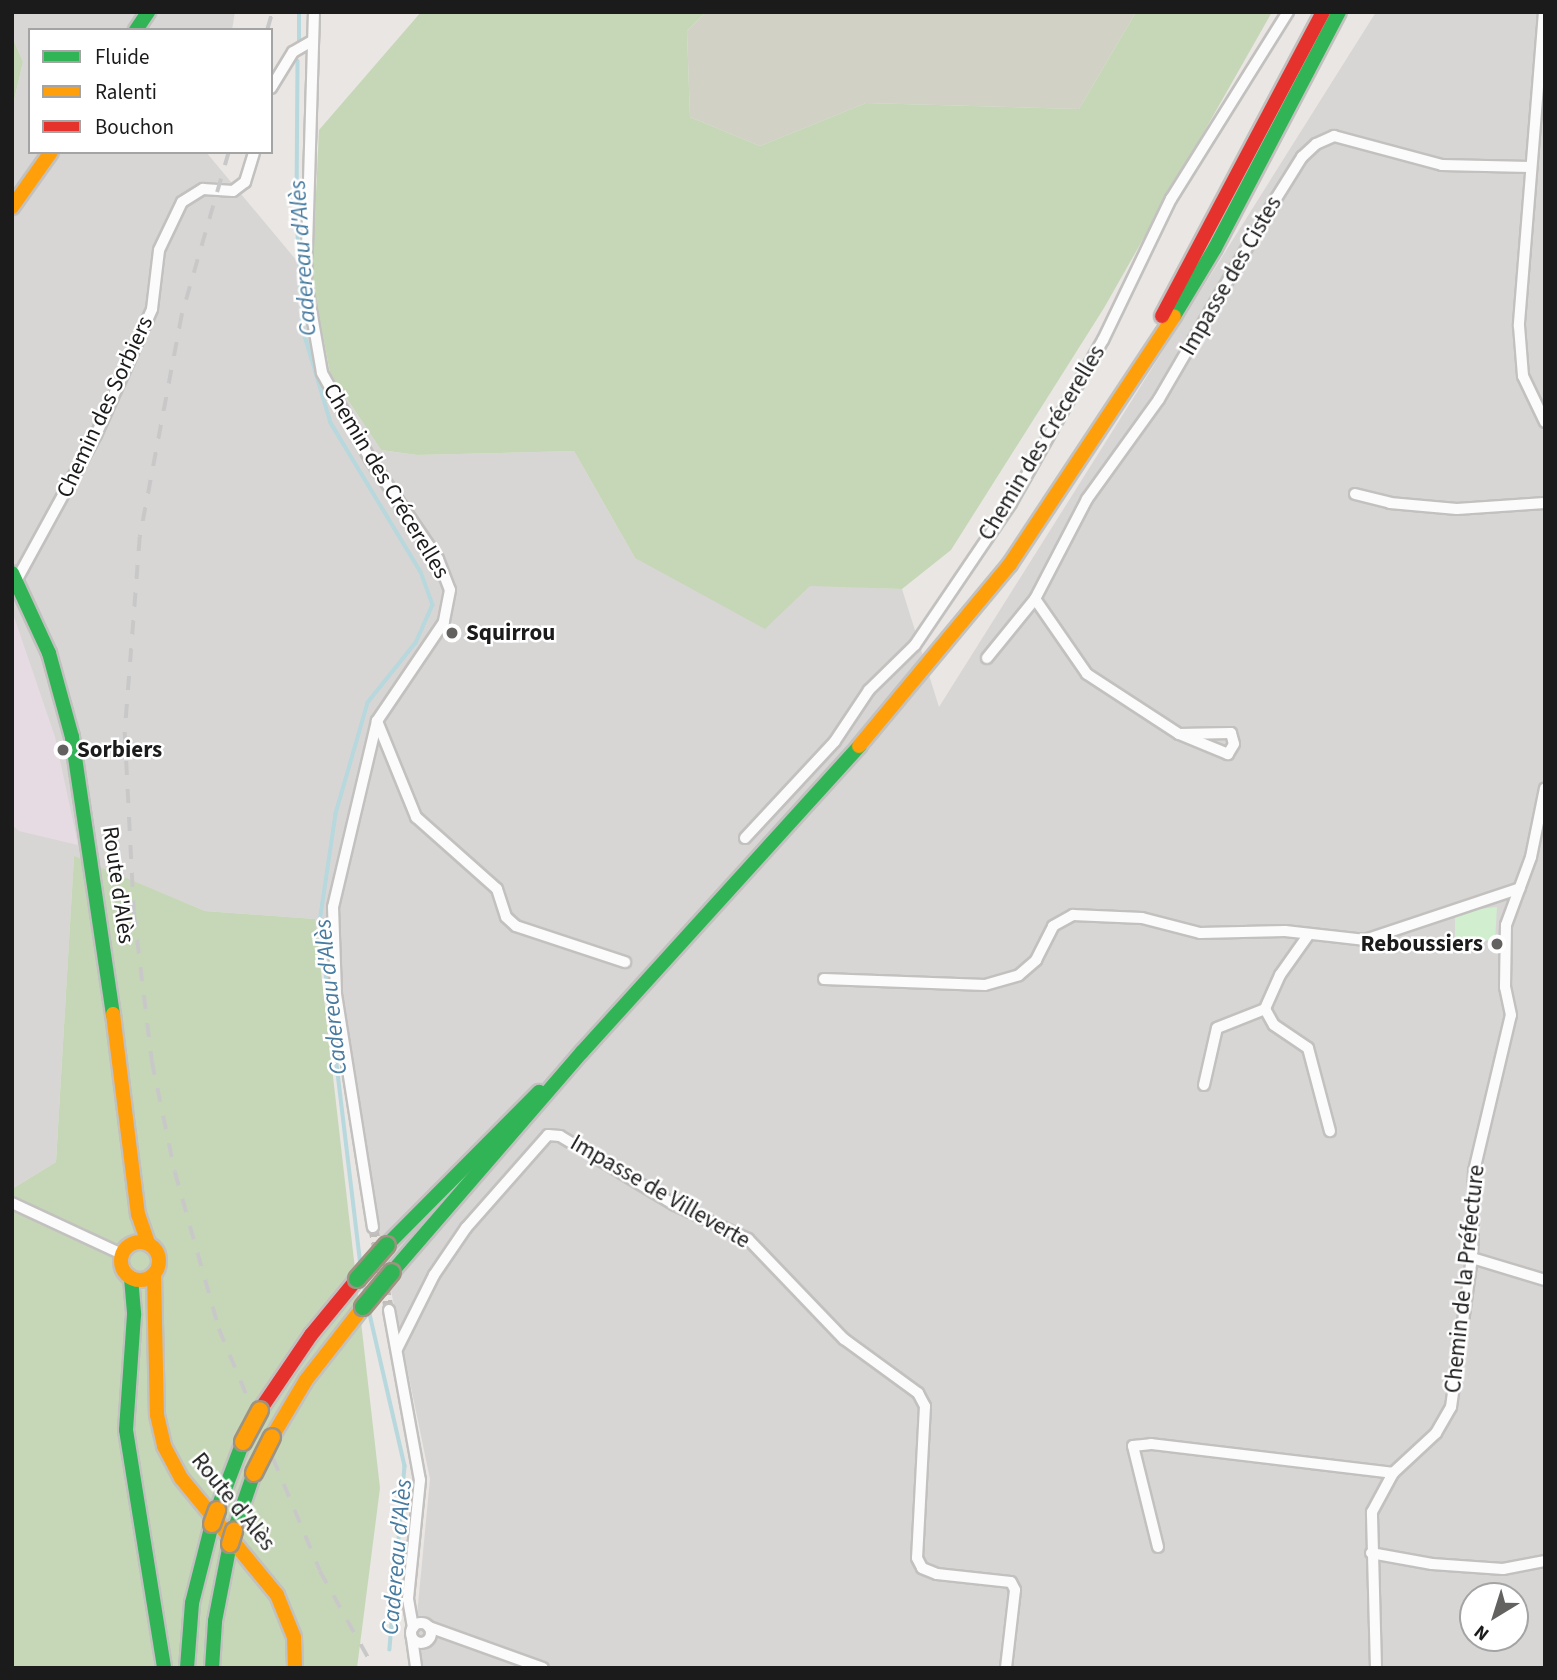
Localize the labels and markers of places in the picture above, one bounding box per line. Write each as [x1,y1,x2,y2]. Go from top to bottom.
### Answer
place label: Squirrou [466,619,555,647]
marker: Squirrou [444,625,460,641]
place label: Sorbiers [77,736,162,764]
marker: Sorbiers [55,742,71,758]
place label: Reboussiers [1360,930,1483,958]
marker: Reboussiers [1489,936,1505,952]

